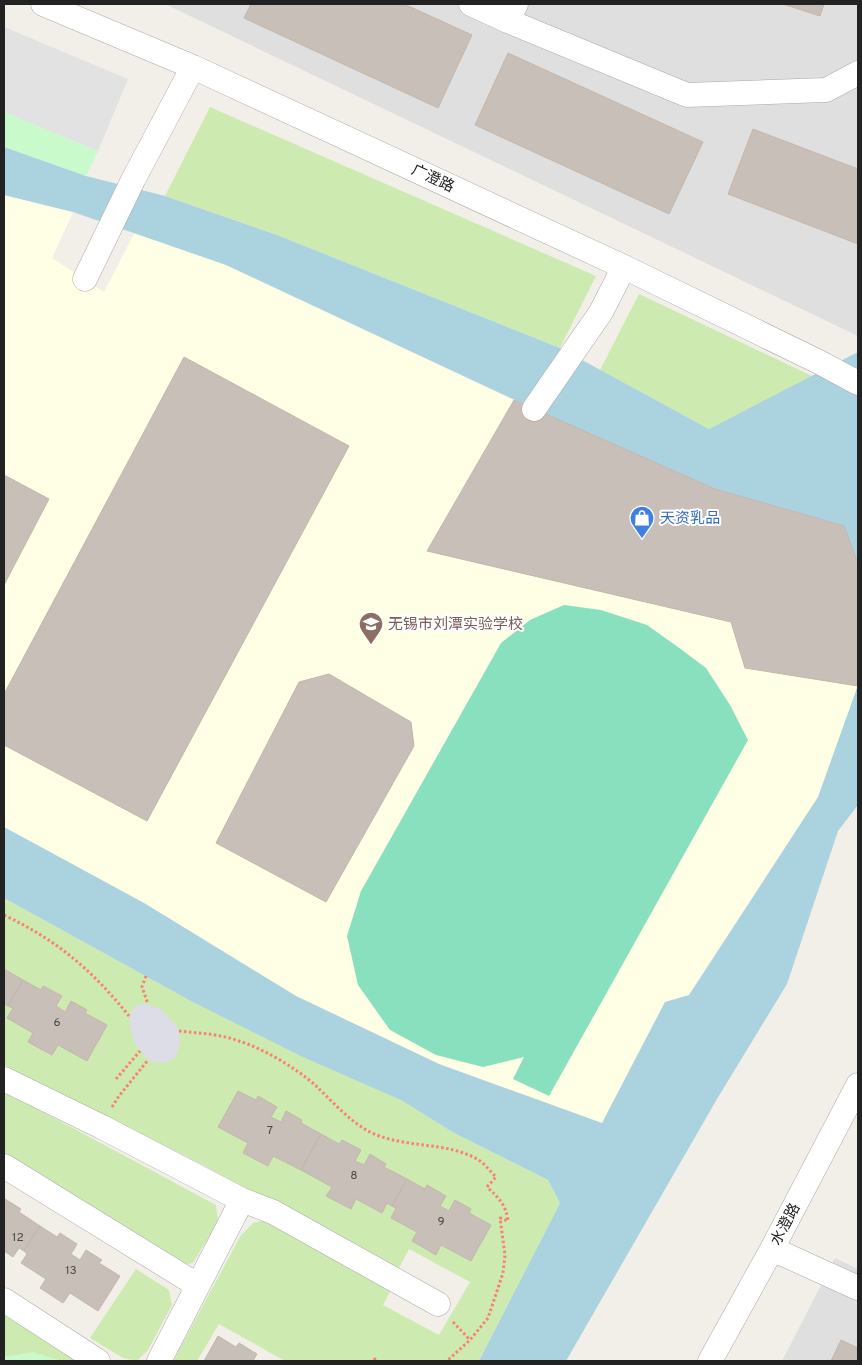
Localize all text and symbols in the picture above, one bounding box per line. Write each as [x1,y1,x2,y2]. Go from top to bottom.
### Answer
street label: 广澄路 [408,161,457,197]
shop icon: 天资乳品 [629,505,655,539]
place label: 天资乳品 [660,510,720,529]
school or university icon: 无锡市刘潭实验学校 [358,611,384,645]
place label: 无锡市刘潭实验学校 [388,615,523,635]
house number: 6 [53,1015,61,1031]
house number: 7 [267,1123,273,1139]
house number: 8 [350,1168,358,1184]
street label: 水澄路 [767,1200,805,1249]
house number: 9 [437,1214,445,1230]
house number: 12 [12,1230,24,1246]
house number: 13 [65,1263,77,1279]

